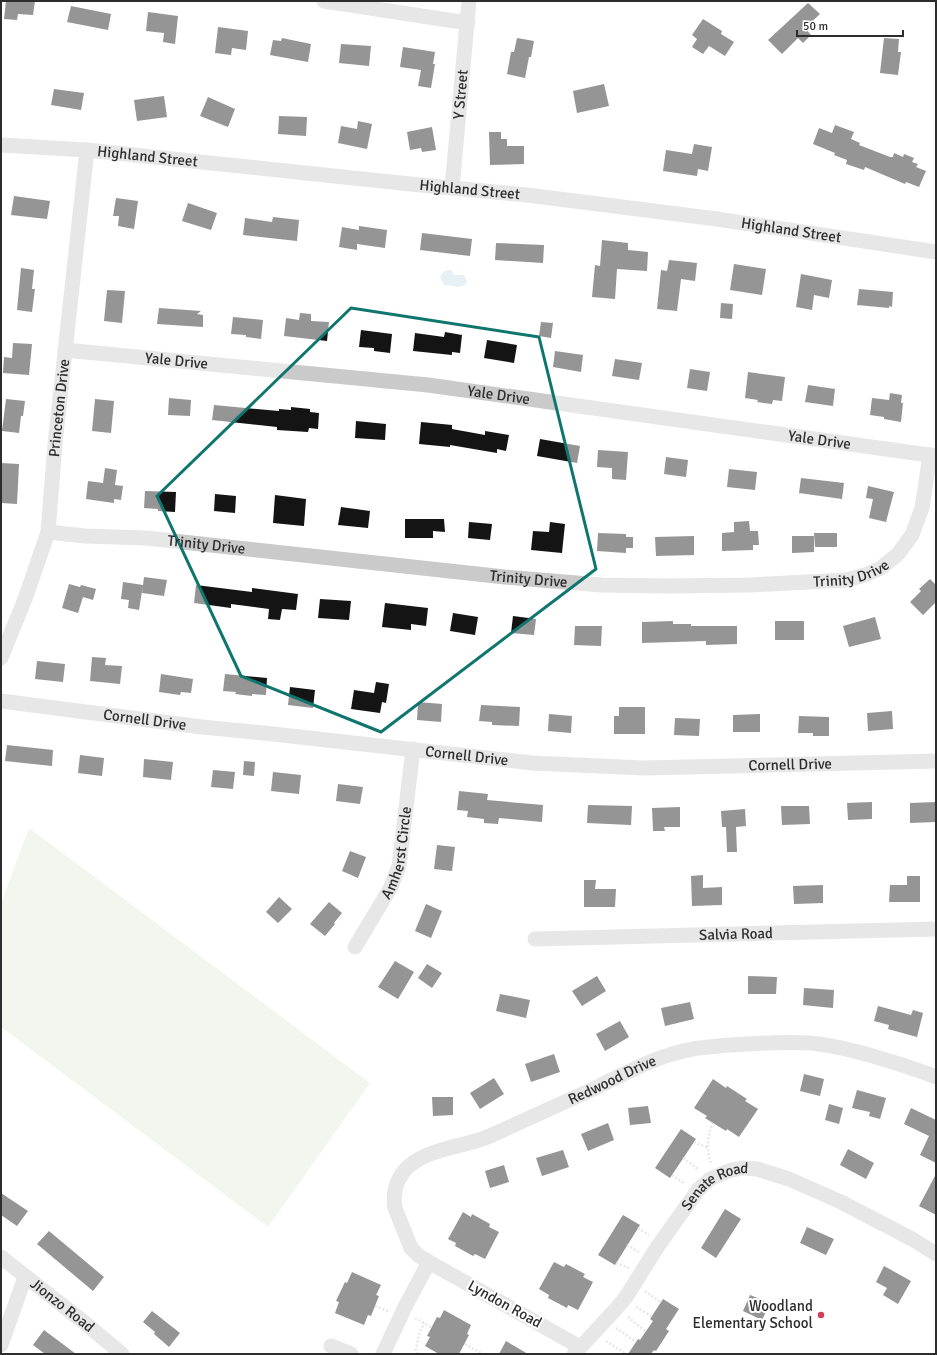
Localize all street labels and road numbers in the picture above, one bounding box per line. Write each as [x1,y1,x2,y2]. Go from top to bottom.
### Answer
street label: Y Street [449,69,472,120]
street label: Highland Street [96,142,199,171]
street label: Highland Street [419,176,521,203]
street label: Highland Street [740,214,842,247]
street label: Yale Drive [144,349,209,373]
street label: Princeton Drive [45,358,73,458]
street label: Yale Drive [466,382,531,408]
street label: Yale Drive [787,426,852,453]
street label: Trinity Drive [167,531,246,558]
street label: Trinity Drive [813,556,893,591]
street label: Trinity Drive [489,566,568,591]
street label: Cornell Drive [102,705,187,734]
street label: Cornell Drive [424,742,509,769]
street label: Cornell Drive [748,755,832,775]
street label: Amherst Circle [377,805,415,902]
street label: Salvia Road [699,924,773,944]
street label: Redwood Drive [565,1051,659,1108]
street label: Senate Road [677,1159,749,1214]
street label: Jionzo Road [27,1274,98,1336]
street label: Lyndon Road [465,1276,545,1332]

